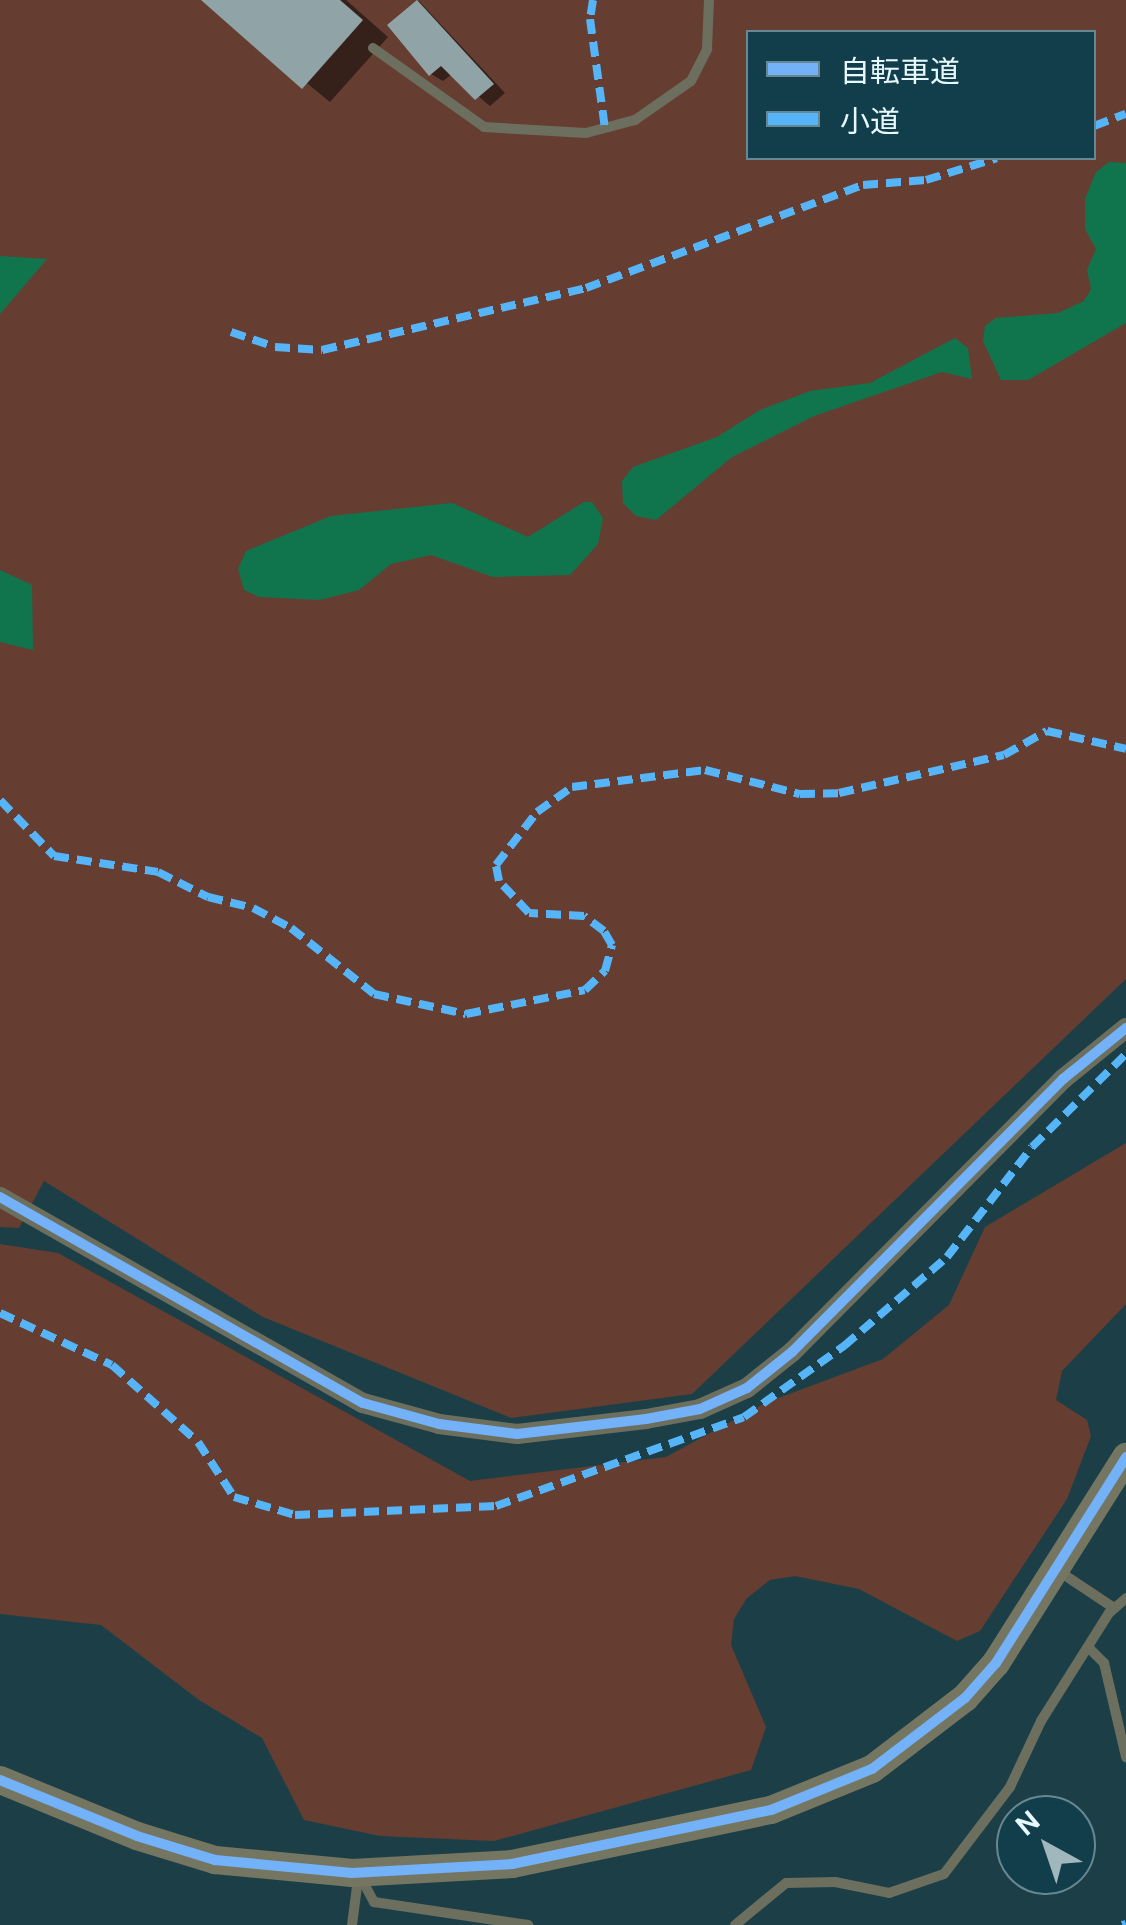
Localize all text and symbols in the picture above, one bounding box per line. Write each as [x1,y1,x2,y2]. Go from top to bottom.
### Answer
legend [746,30,1096,160]
text: 自転車道 [840,52,960,91]
text: 小道 [840,102,900,141]
north arrow [996,1795,1096,1895]
text: N [1008,1802,1047,1844]

